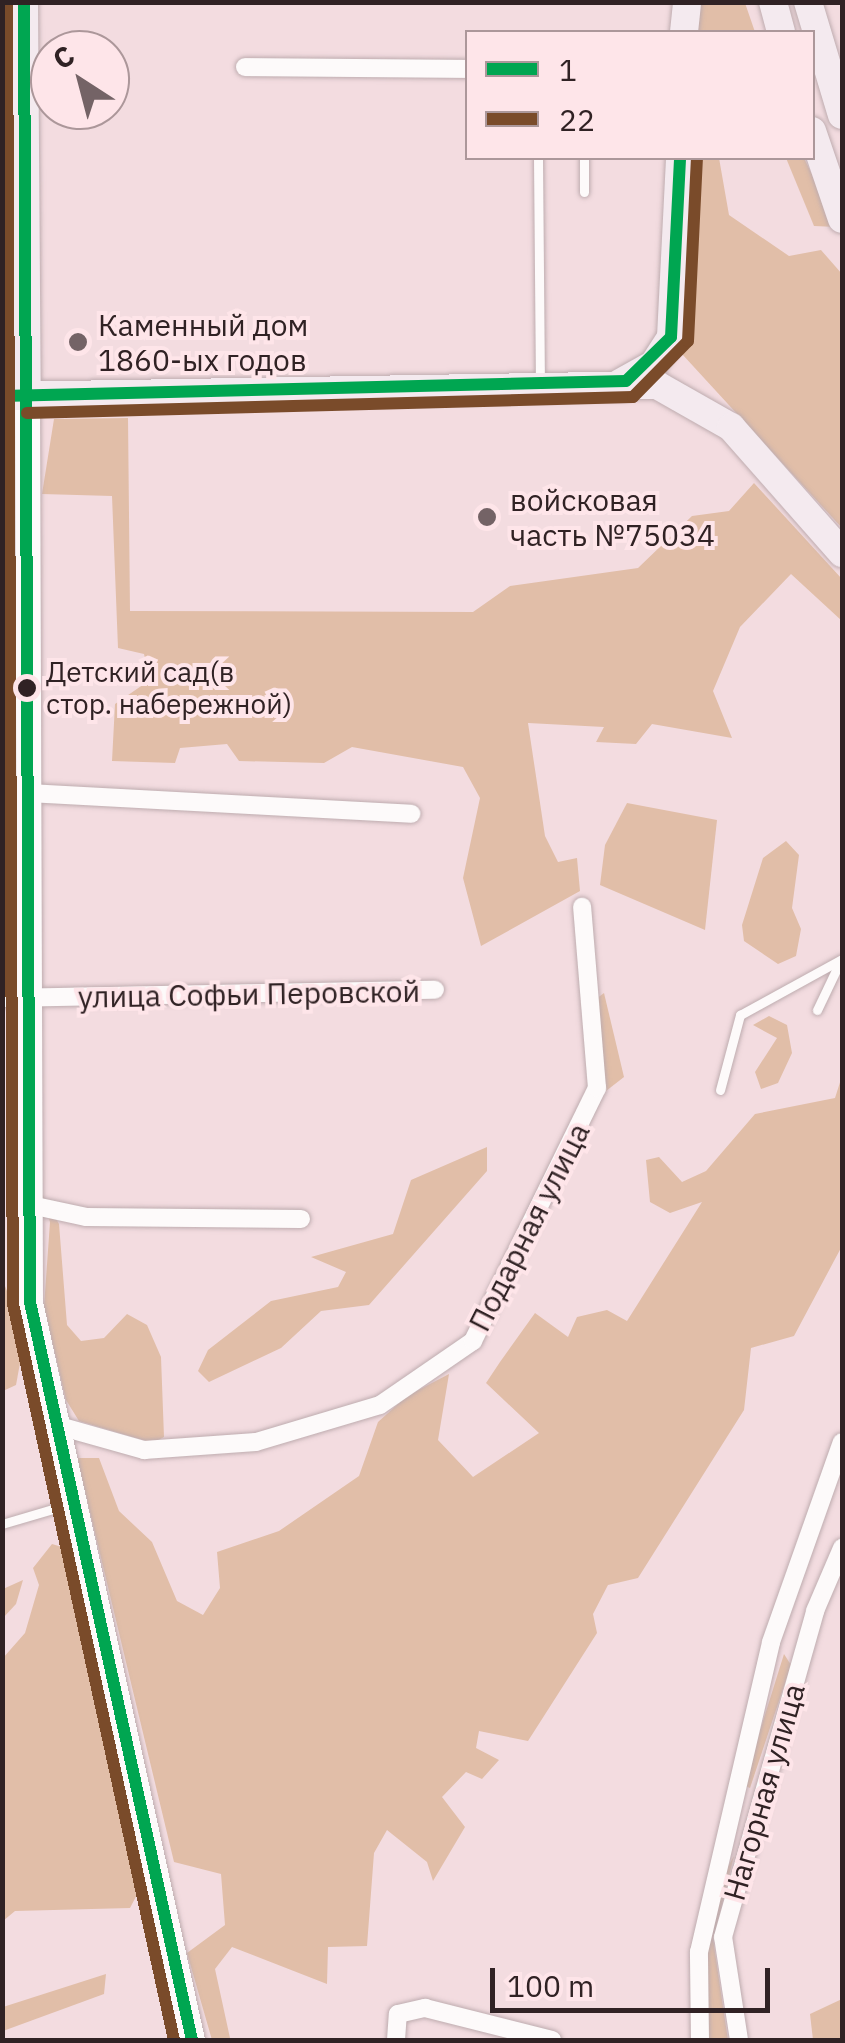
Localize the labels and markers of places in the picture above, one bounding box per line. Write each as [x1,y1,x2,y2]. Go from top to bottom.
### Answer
place label: Каменный дом 1860-ых годов [98,307,308,378]
marker: Каменный дом 1860-ых годов [67,331,89,353]
place label: войсковая часть №75034 [510,482,715,552]
marker: войсковая часть №75034 [474,504,500,530]
place label: Детский сад(в стор. набережной) [46,655,292,721]
marker: Детский сад(в стор. набережной) [17,678,37,698]

